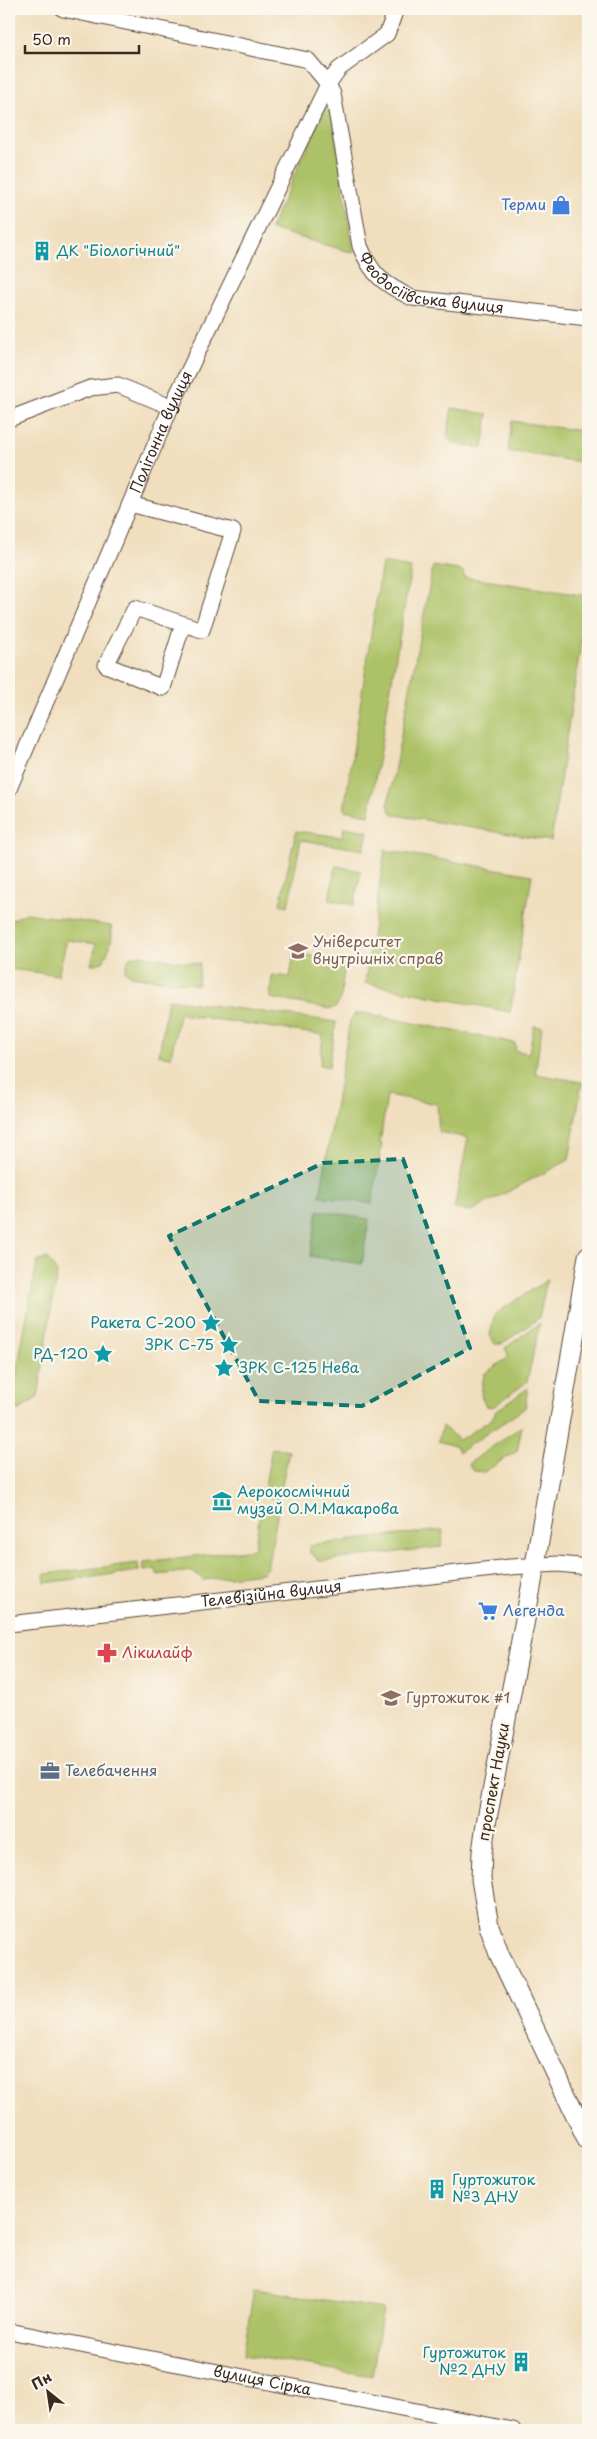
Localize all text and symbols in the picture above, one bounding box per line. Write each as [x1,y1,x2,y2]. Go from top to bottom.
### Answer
scale bar [25,22,139,54]
text: 50 m [32,27,71,50]
place label: Терми [501,192,546,215]
shop icon: Терми [550,194,572,216]
place label: ДК "Біологічний" [56,238,180,261]
building icon: ДК "Біологічний" [31,240,53,262]
street label: Феодосіївська вулиця [354,247,505,318]
street label: Полігонна вулиця [123,366,197,496]
place label: Університет внутрішніх справ [313,929,443,969]
school or university icon: Університет внутрішніх справ [287,940,309,962]
place label: Ракета С-200 [90,1310,196,1333]
place icon: Ракета С-200 [200,1312,222,1334]
place label: ЗРК С-75 [145,1332,214,1355]
place icon: ЗРК С-75 [218,1334,240,1356]
place label: РД-120 [33,1341,88,1364]
place icon: РД-120 [92,1343,114,1365]
place label: ЗРК С-125 Нева [239,1355,360,1378]
place icon: ЗРК С-125 Нева [213,1357,235,1379]
place label: Аерокосмічний музей О.М.Макарова [237,1479,399,1519]
museum icon: Аерокосмічний музей О.М.Макарова [211,1490,233,1512]
street label: Телевізійна вулиця [200,1573,343,1612]
place label: Легенда [503,1598,565,1621]
supermarket icon: Легенда [477,1600,499,1622]
place label: Лікилайф [122,1640,193,1663]
pharmacy icon: Лікилайф [96,1642,118,1664]
place label: Гуртожиток #1 [406,1685,510,1708]
school or university icon: Гуртожиток #1 [380,1687,402,1709]
street label: проспект Науки [471,1721,514,1843]
place label: Телебачення [65,1758,157,1781]
office icon: Телебачення [39,1760,61,1782]
place label: Гуртожиток №3 ДНУ [452,2167,535,2207]
building icon: Гуртожиток №3 ДНУ [426,2178,448,2200]
place label: Гуртожиток №2 ДНУ [423,2340,506,2380]
building icon: Гуртожиток №2 ДНУ [510,2351,532,2373]
street label: вулиця Сірка [211,2358,314,2400]
north arrow [22,2366,72,2416]
text: Пн [27,2366,55,2394]

